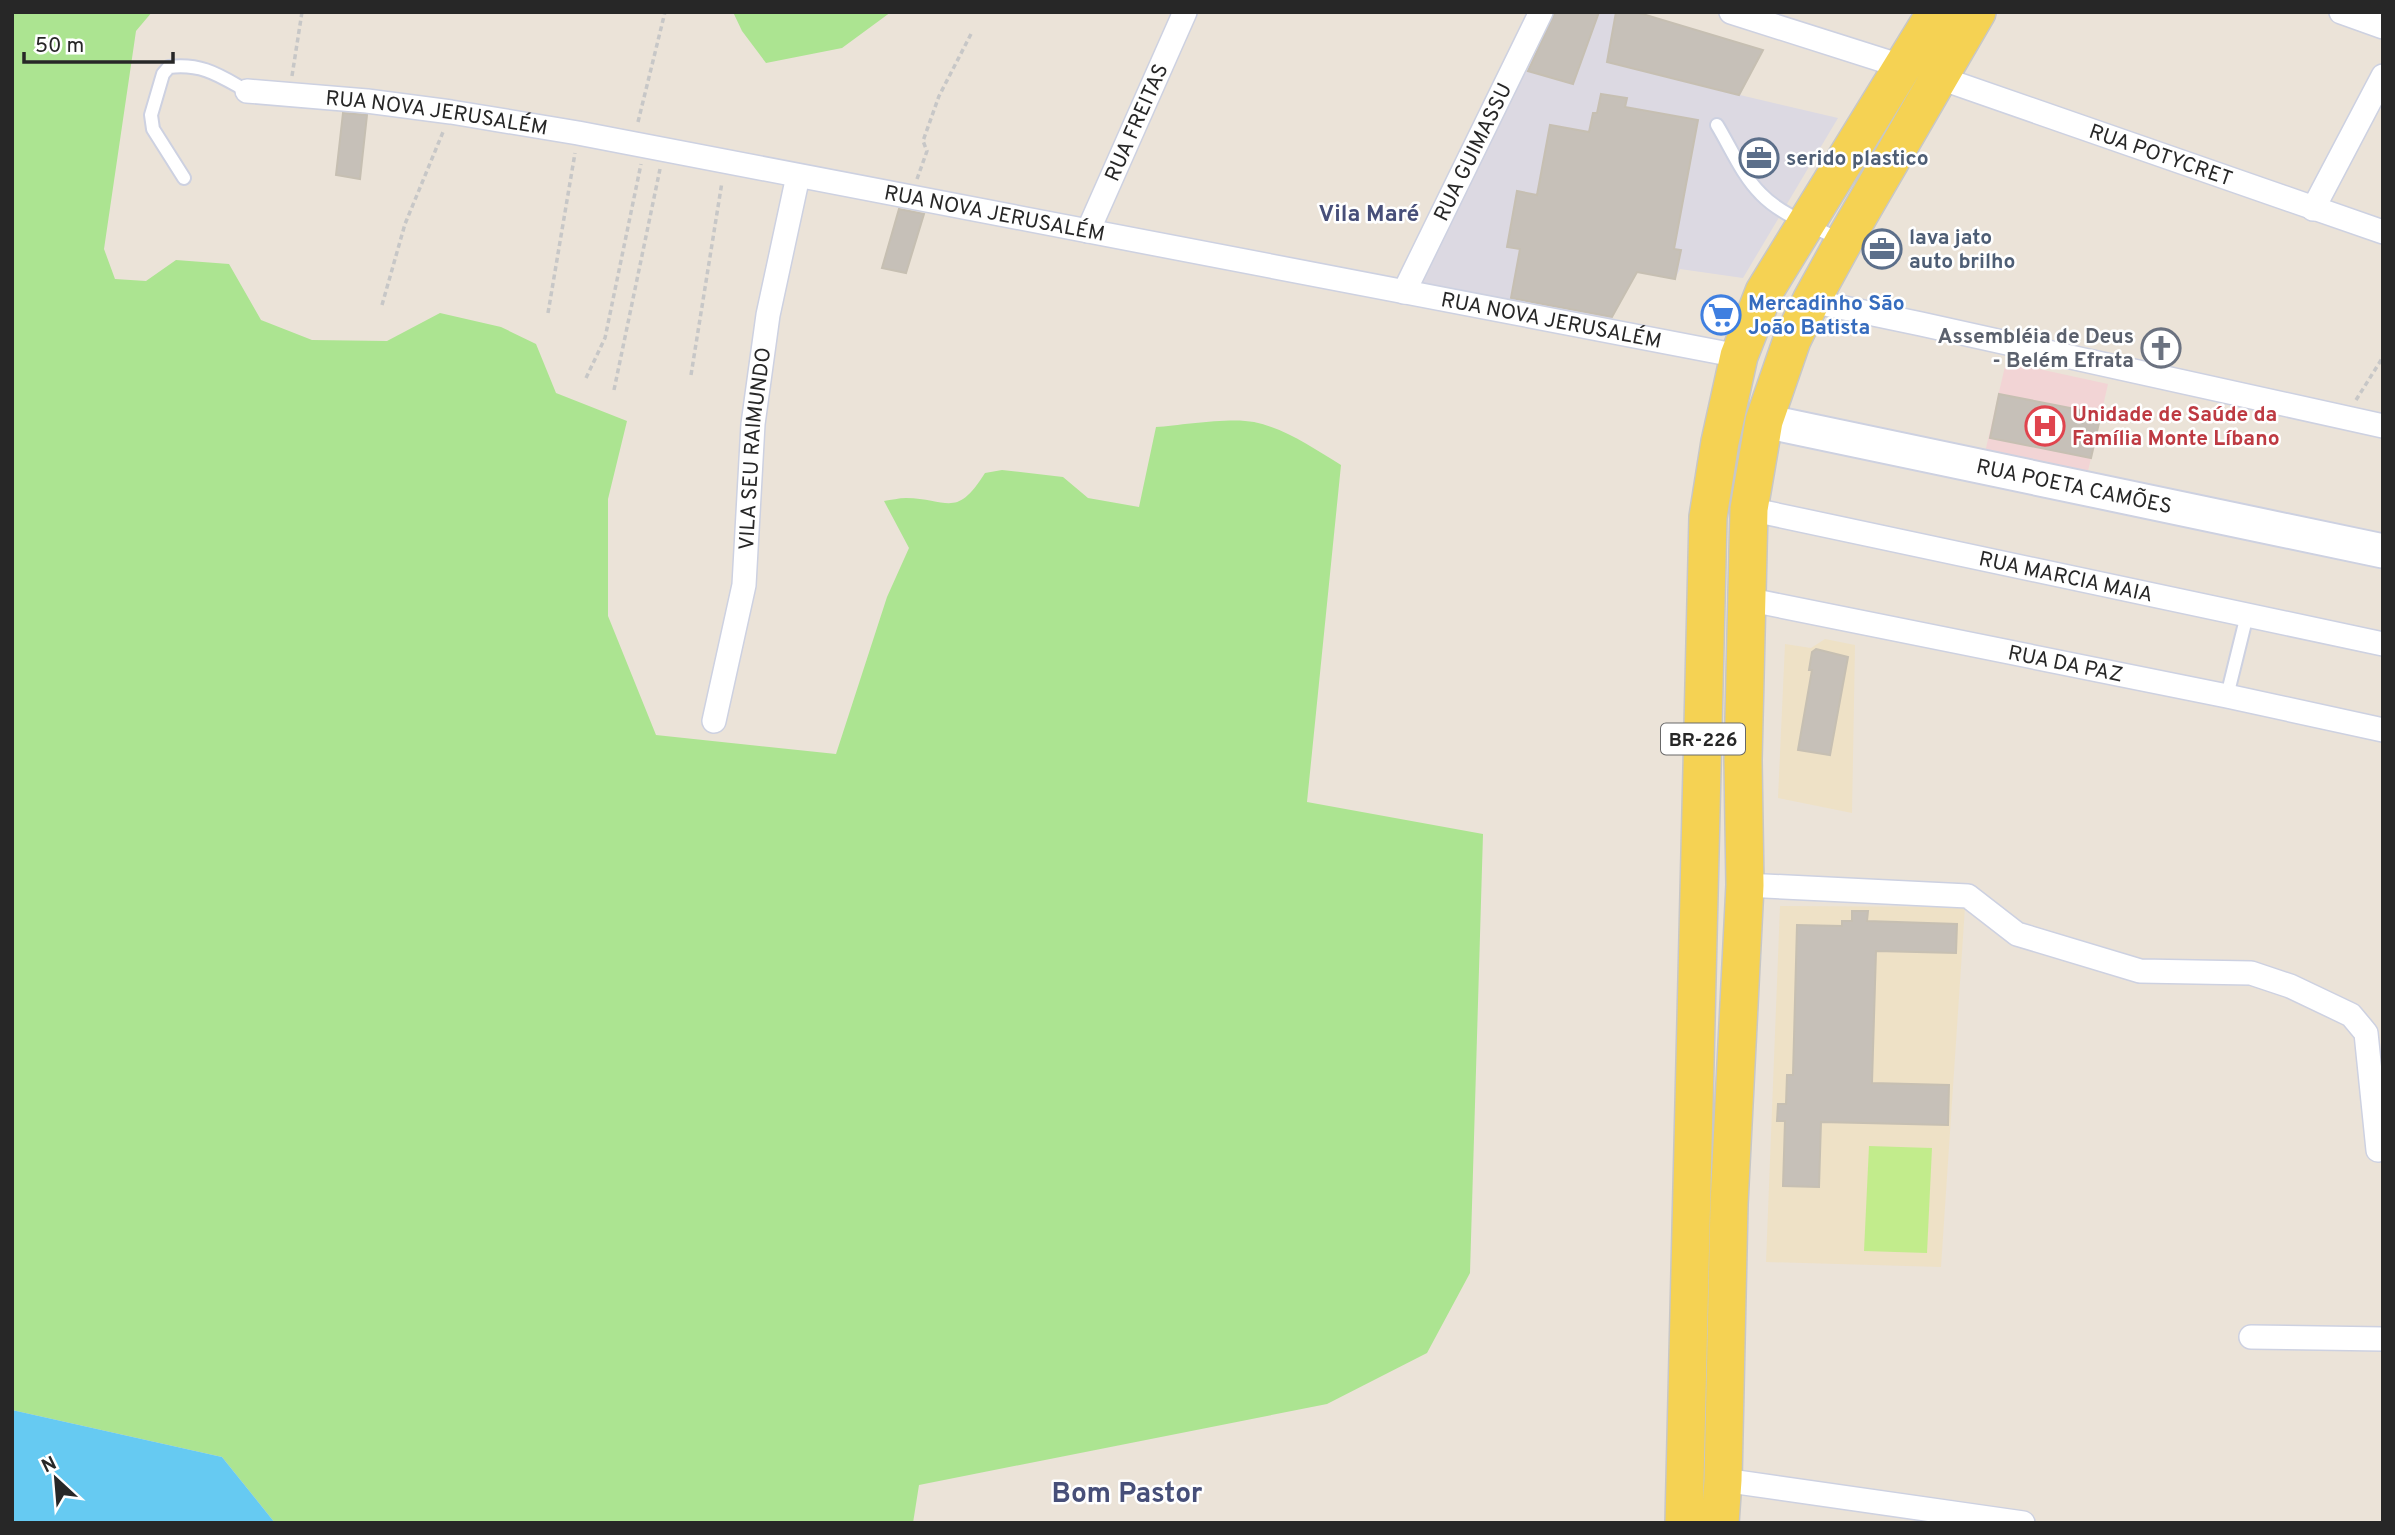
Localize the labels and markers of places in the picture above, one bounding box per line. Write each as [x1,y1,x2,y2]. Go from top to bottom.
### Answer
office icon: serido plastico [1738,137,1780,179]
place label: serido plastico [1786,146,1929,173]
place label: lava jato auto brilho [1909,225,2015,276]
office icon: lava jato auto brilho [1861,228,1903,270]
place label: Mercadinho São João Batista [1748,291,1905,342]
supermarket icon: Mercadinho São João Batista [1700,294,1742,336]
place label: Assembléia de Deus - Belém Efrata [1938,324,2134,375]
church icon: Assembléia de Deus - Belém Efrata [2140,327,2182,369]
place label: Unidade de Saúde da Família Monte Líbano [2072,402,2280,453]
hospital icon: Unidade de Saúde da Família Monte Líbano [2024,405,2066,447]

